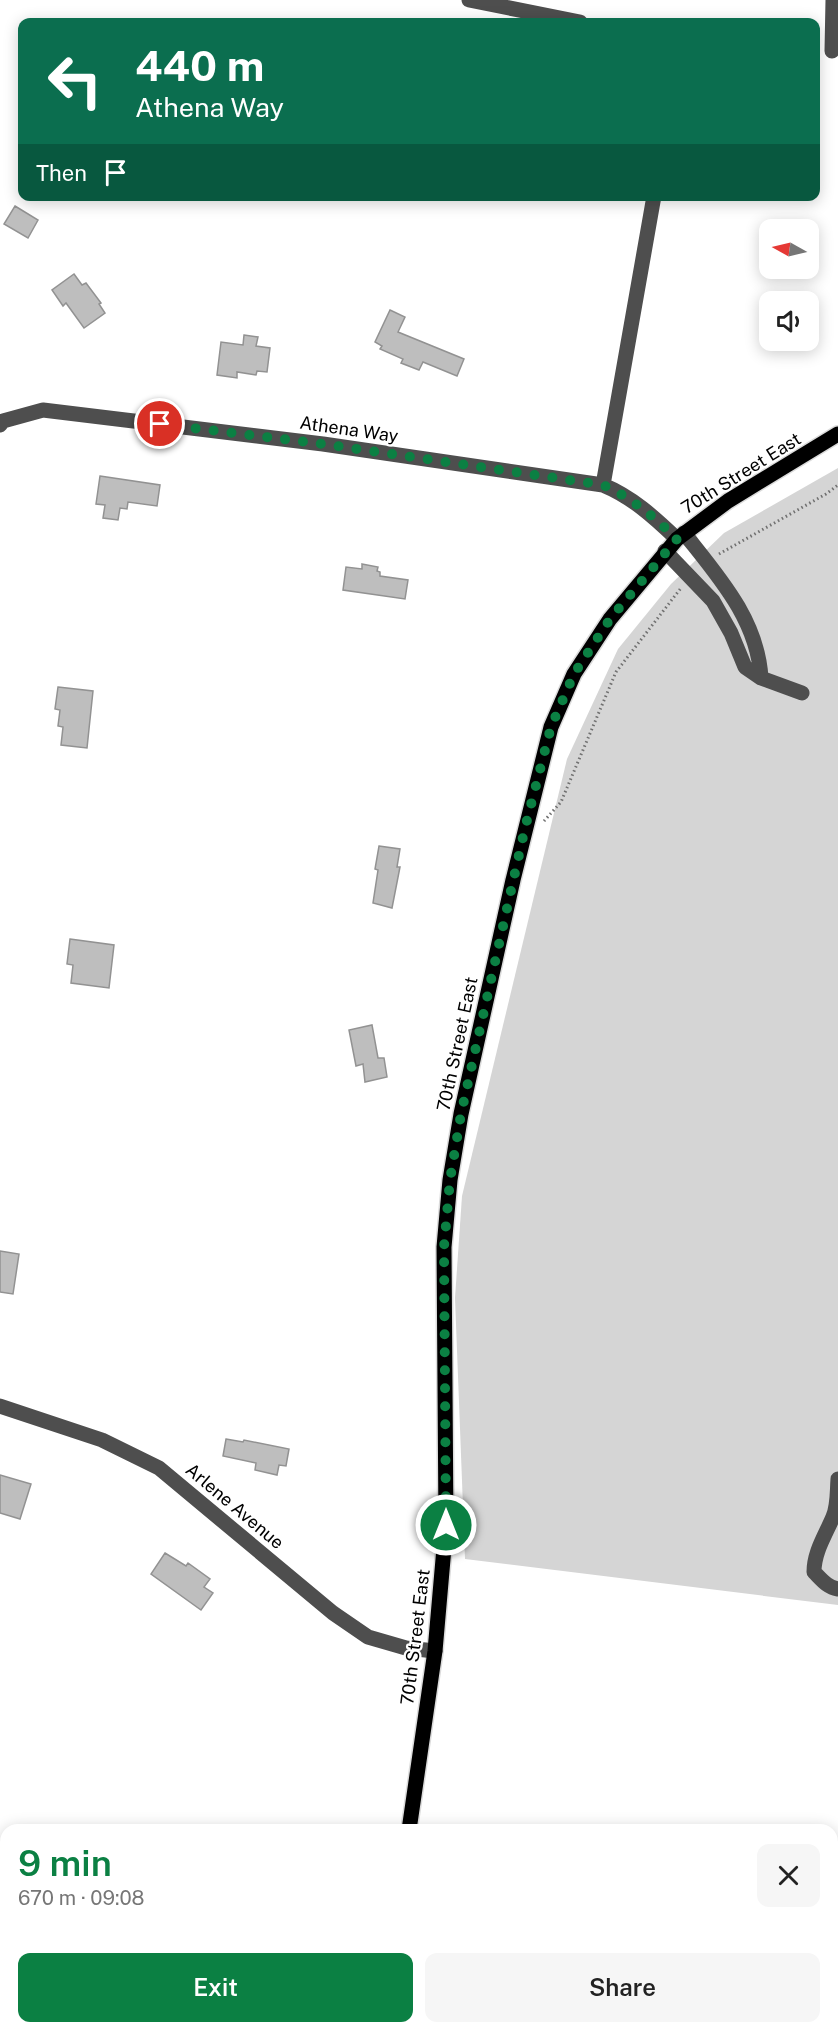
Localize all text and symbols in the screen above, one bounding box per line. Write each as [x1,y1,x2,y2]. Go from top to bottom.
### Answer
text: 440 m [135,41,264,90]
icon: left [36,42,114,120]
text: Athena Way [135,91,284,123]
icon: arrive [99,156,132,189]
text: Then [36,160,87,186]
north arrow [759,219,819,279]
map controls [759,219,819,351]
button: sound [759,291,819,351]
pin [134,398,185,449]
icon: arrive [143,407,176,440]
street label: Athena Way [298,412,400,446]
street label: 70th Street East [677,428,805,518]
street label: 70th Street East [432,975,482,1113]
street label: Arlene Avenue [182,1459,288,1553]
position arrow [414,1493,478,1557]
street label: 70th Street East [396,1568,434,1706]
text: 9 min [18,1842,112,1884]
button: close [757,1844,820,1907]
text: 670 m · 09:08 [18,1886,144,1910]
button: Exit [18,1953,413,2022]
button: Share [425,1953,820,2022]

